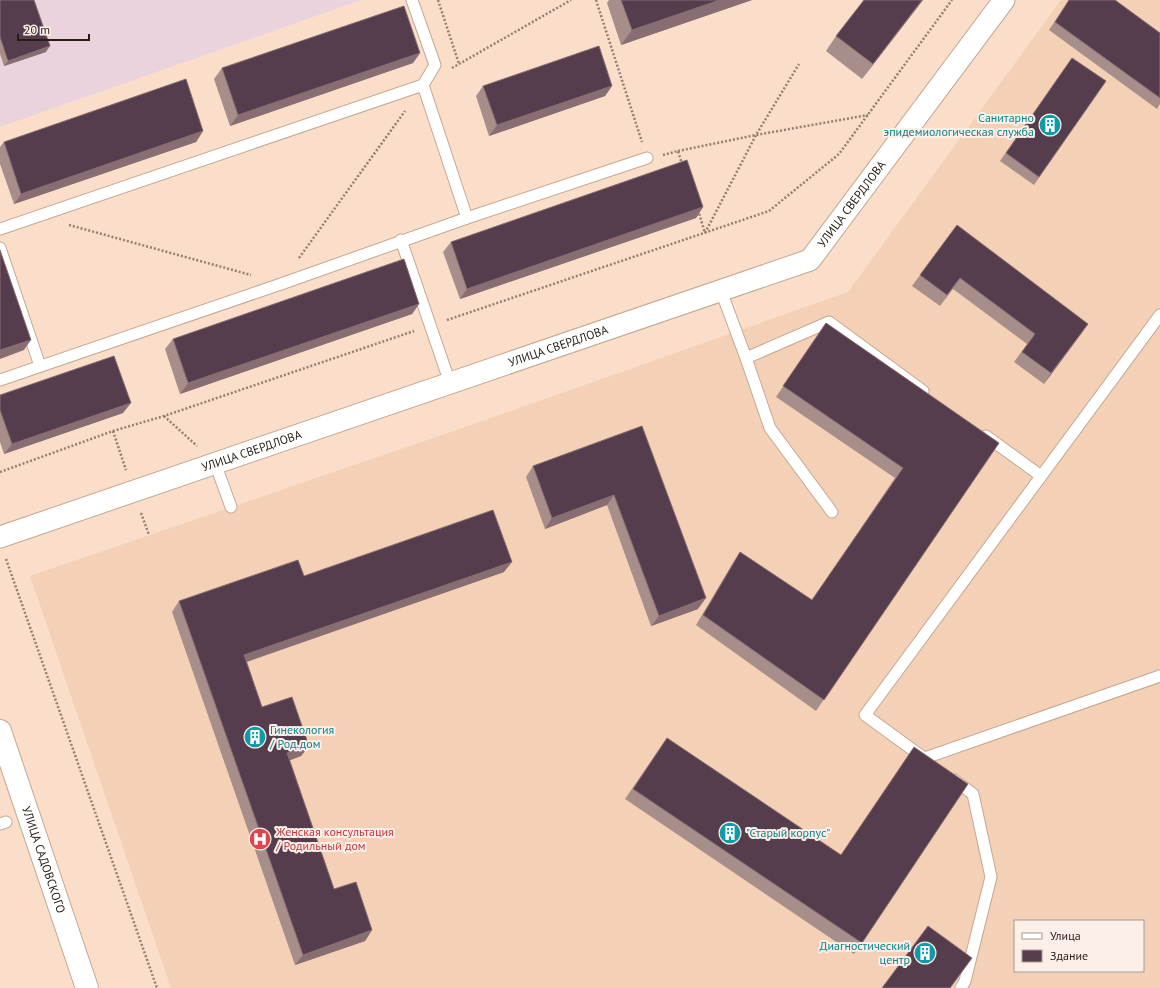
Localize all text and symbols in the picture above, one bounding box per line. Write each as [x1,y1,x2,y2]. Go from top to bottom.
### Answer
scale bar [18,16,89,42]
text: 20 m [24,22,50,37]
place label: Санитарно эпидемиологическая служба [884,110,1034,139]
building icon: Санитарно эпидемиологическая служба [1037,112,1063,138]
street label: УЛИЦА СВЕРДЛОВА [814,157,889,250]
street label: УЛИЦА СВЕРДЛОВА [506,322,610,370]
street label: УЛИЦА СВЕРДЛОВА [200,426,303,474]
place label: Гинекология / Род.дом [269,722,334,751]
building icon: Гинекология / Род.дом [242,724,268,750]
street label: УЛИЦА САДОВСКОГО [19,804,69,915]
building icon: "Старый корпус" [717,820,743,846]
place label: Женская консультация / Родильный дом [275,824,394,853]
place label: "Старый корпус" [746,825,830,840]
hospital icon: Женская консультация / Родильный дом [247,826,273,852]
legend [1014,920,1144,972]
text: Улица [1050,928,1081,943]
place label: Диагностический центр [819,938,910,967]
building icon: Диагностический центр [912,940,938,966]
text: Здание [1050,948,1088,963]

